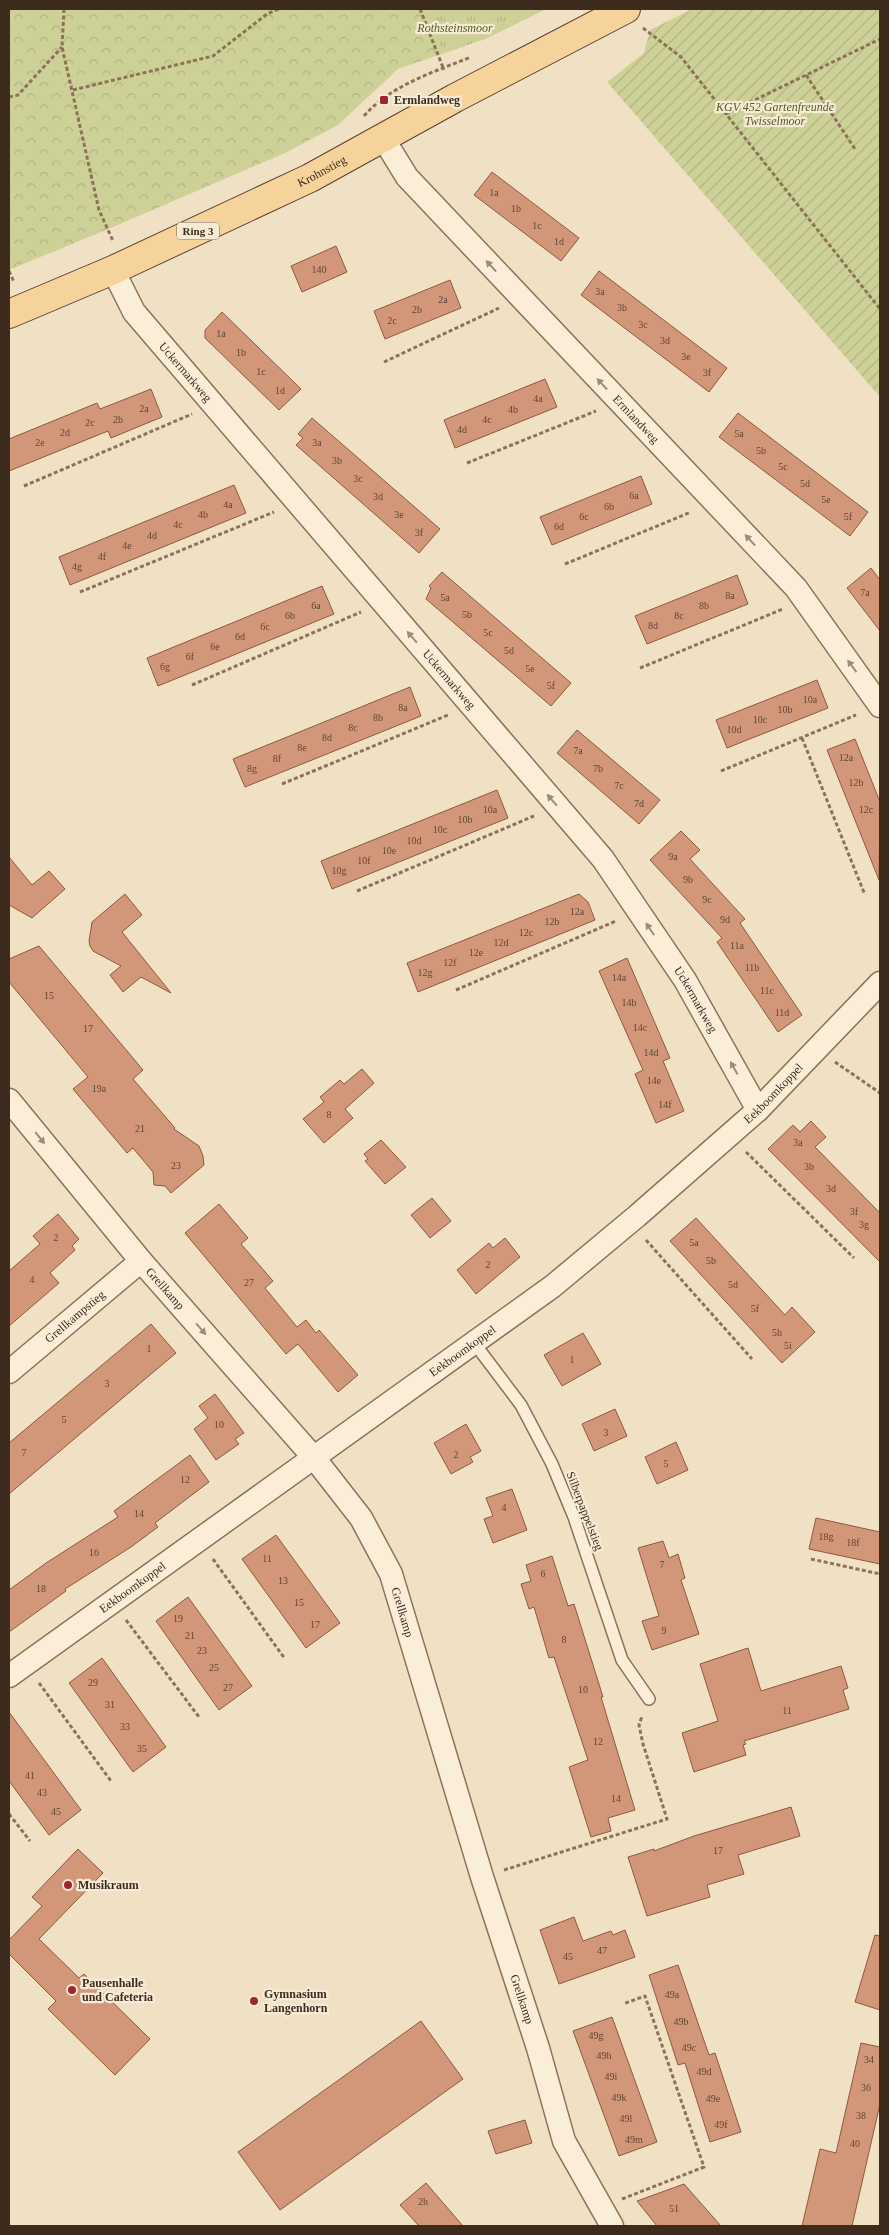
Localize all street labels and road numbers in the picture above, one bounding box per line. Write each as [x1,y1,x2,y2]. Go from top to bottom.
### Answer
street label: Krohnstieg [295,152,349,190]
road number: Ring 3 [177,222,219,240]
street label: Uckermarkweg [156,339,215,405]
street label: Ermlandweg [610,392,662,446]
street label: Uckermarkweg [420,647,478,712]
street label: Uckermarkweg [671,964,720,1035]
street label: Eekboomkoppel [741,1060,806,1126]
street label: Grellkamp [143,1265,188,1313]
street label: Grellkampstieg [42,1287,108,1346]
street label: Eekboomkoppel [426,1322,499,1379]
street label: Silberpappelstieg [564,1470,606,1552]
street label: Eekboomkoppel [96,1558,169,1616]
street label: Grellkamp [388,1586,417,1639]
street label: Grellkamp [507,1973,537,2026]

